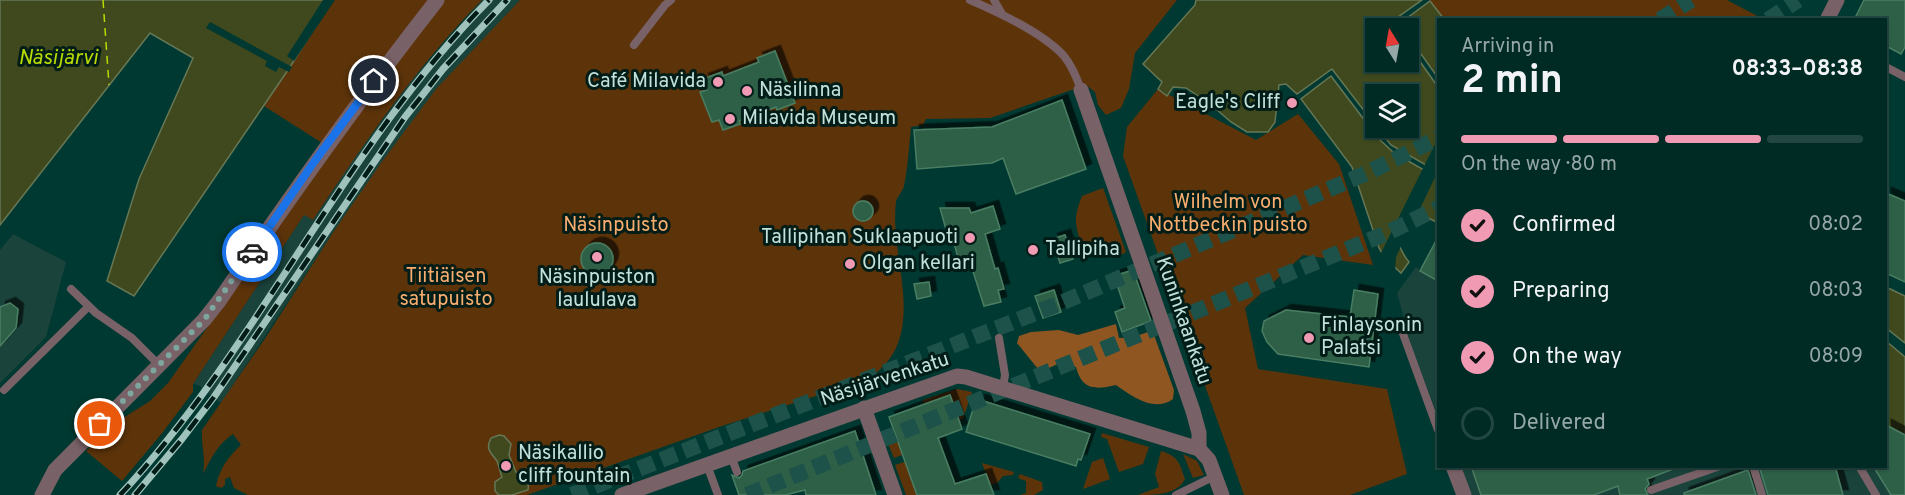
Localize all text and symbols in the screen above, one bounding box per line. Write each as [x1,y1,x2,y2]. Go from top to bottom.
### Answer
north arrow [1365,18,1419,72]
map controls [1365,18,1419,138]
text: Arriving in [1461,34,1554,60]
water label: Näsijärvi [18,45,100,72]
pin [348,55,399,106]
text: 08:33–08:38 [1731,56,1863,83]
text: 2 min [1461,58,1563,107]
icon: home [357,64,390,97]
place label: Café Milavida [587,69,706,95]
marker: Café Milavida [711,75,725,89]
place label: Näsilinna [759,78,841,104]
marker: Näsilinna [740,84,754,98]
button: layers [1365,84,1419,138]
place label: Eagle's Cliff [1175,90,1281,116]
marker: Eagle's Cliff [1285,96,1299,110]
place label: Milavida Museum [742,106,896,132]
marker: Milavida Museum [723,112,737,126]
text: On the way · 80 m [1461,152,1617,178]
park label: Wilhelm von Nottbeckin puisto [1148,190,1308,239]
icon: check [1461,209,1494,242]
text: Confirmed [1512,212,1616,239]
text: 08:02 [1808,212,1863,238]
park label: Näsinpuisto [563,213,669,239]
courier [222,222,282,282]
place label: Tallipihan Suklaapuoti [761,225,958,251]
marker: Tallipihan Suklaapuoti [963,231,977,245]
icon: car [236,236,269,269]
place label: Tallipiha [1045,237,1120,263]
marker: Tallipiha [1026,243,1040,257]
marker: Näsinpuiston laululava [590,250,604,264]
place label: Olgan kellari [862,251,975,277]
street label: Kuninkaankatu [1149,254,1217,388]
marker: Olgan kellari [843,257,857,271]
park label: Tiitiäisen satupuisto [399,264,493,313]
place label: Näsinpuiston laululava [539,265,655,314]
icon: check [1461,275,1494,308]
text: Preparing [1512,278,1610,305]
text: 08:03 [1809,278,1863,304]
place label: Finlaysonin Palatsi [1321,313,1422,362]
marker: Finlaysonin Palatsi [1302,331,1316,345]
icon: check [1461,341,1494,374]
text: On the way [1512,344,1622,371]
text: 08:09 [1809,344,1863,370]
street label: Näsijärvenkatu [817,347,953,413]
pin [74,398,125,449]
icon: bag [83,407,116,440]
text: Delivered [1512,410,1606,437]
place label: Näsikallio cliff fountain [518,441,630,490]
marker: Näsikallio cliff fountain [499,459,513,473]

